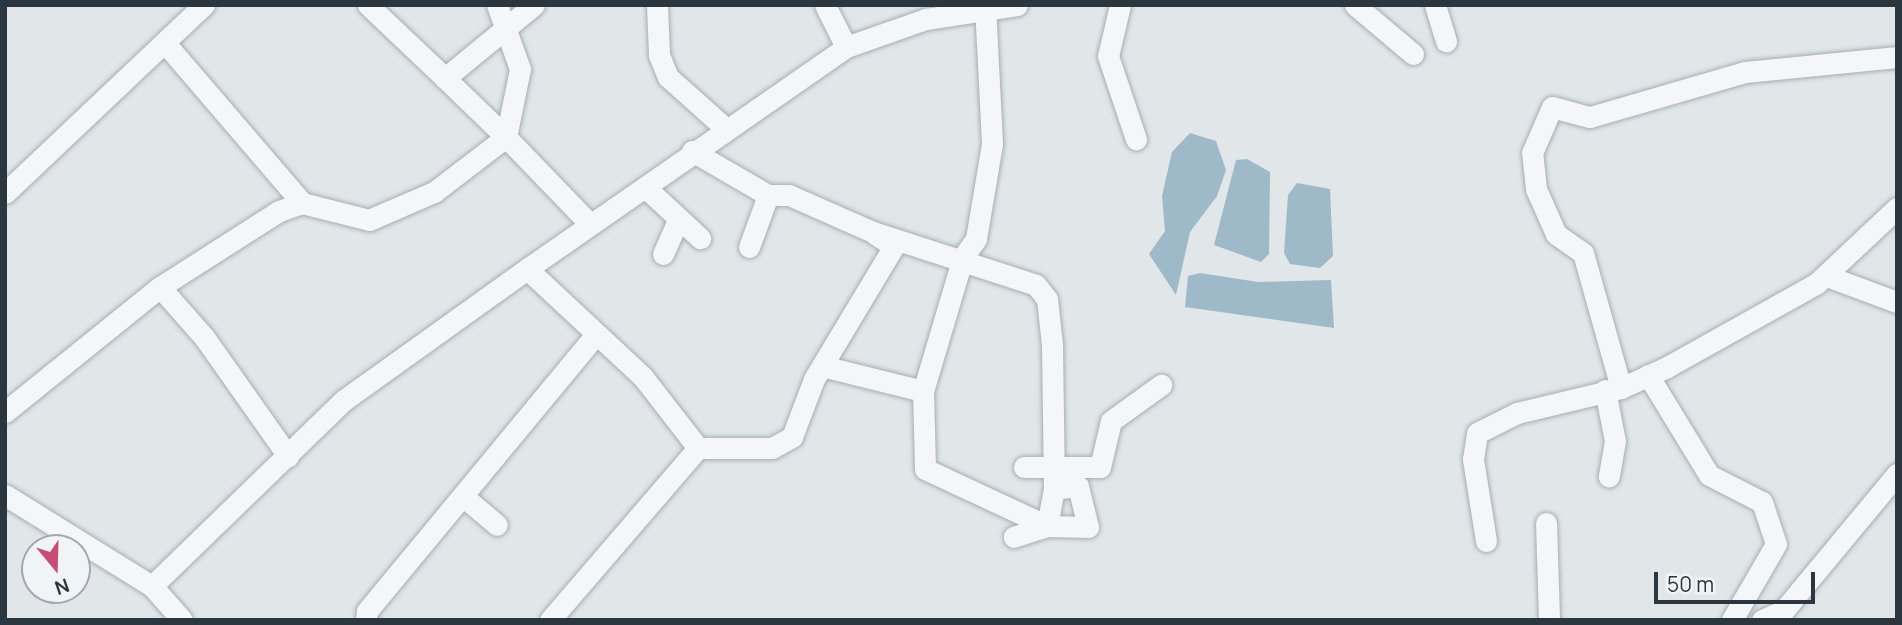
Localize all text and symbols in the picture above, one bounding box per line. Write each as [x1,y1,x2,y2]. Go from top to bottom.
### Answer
north arrow [21,534,91,604]
scale bar [1657,558,1818,602]
text: 50 m [1667,570,1714,598]
text: N [51,572,73,601]

